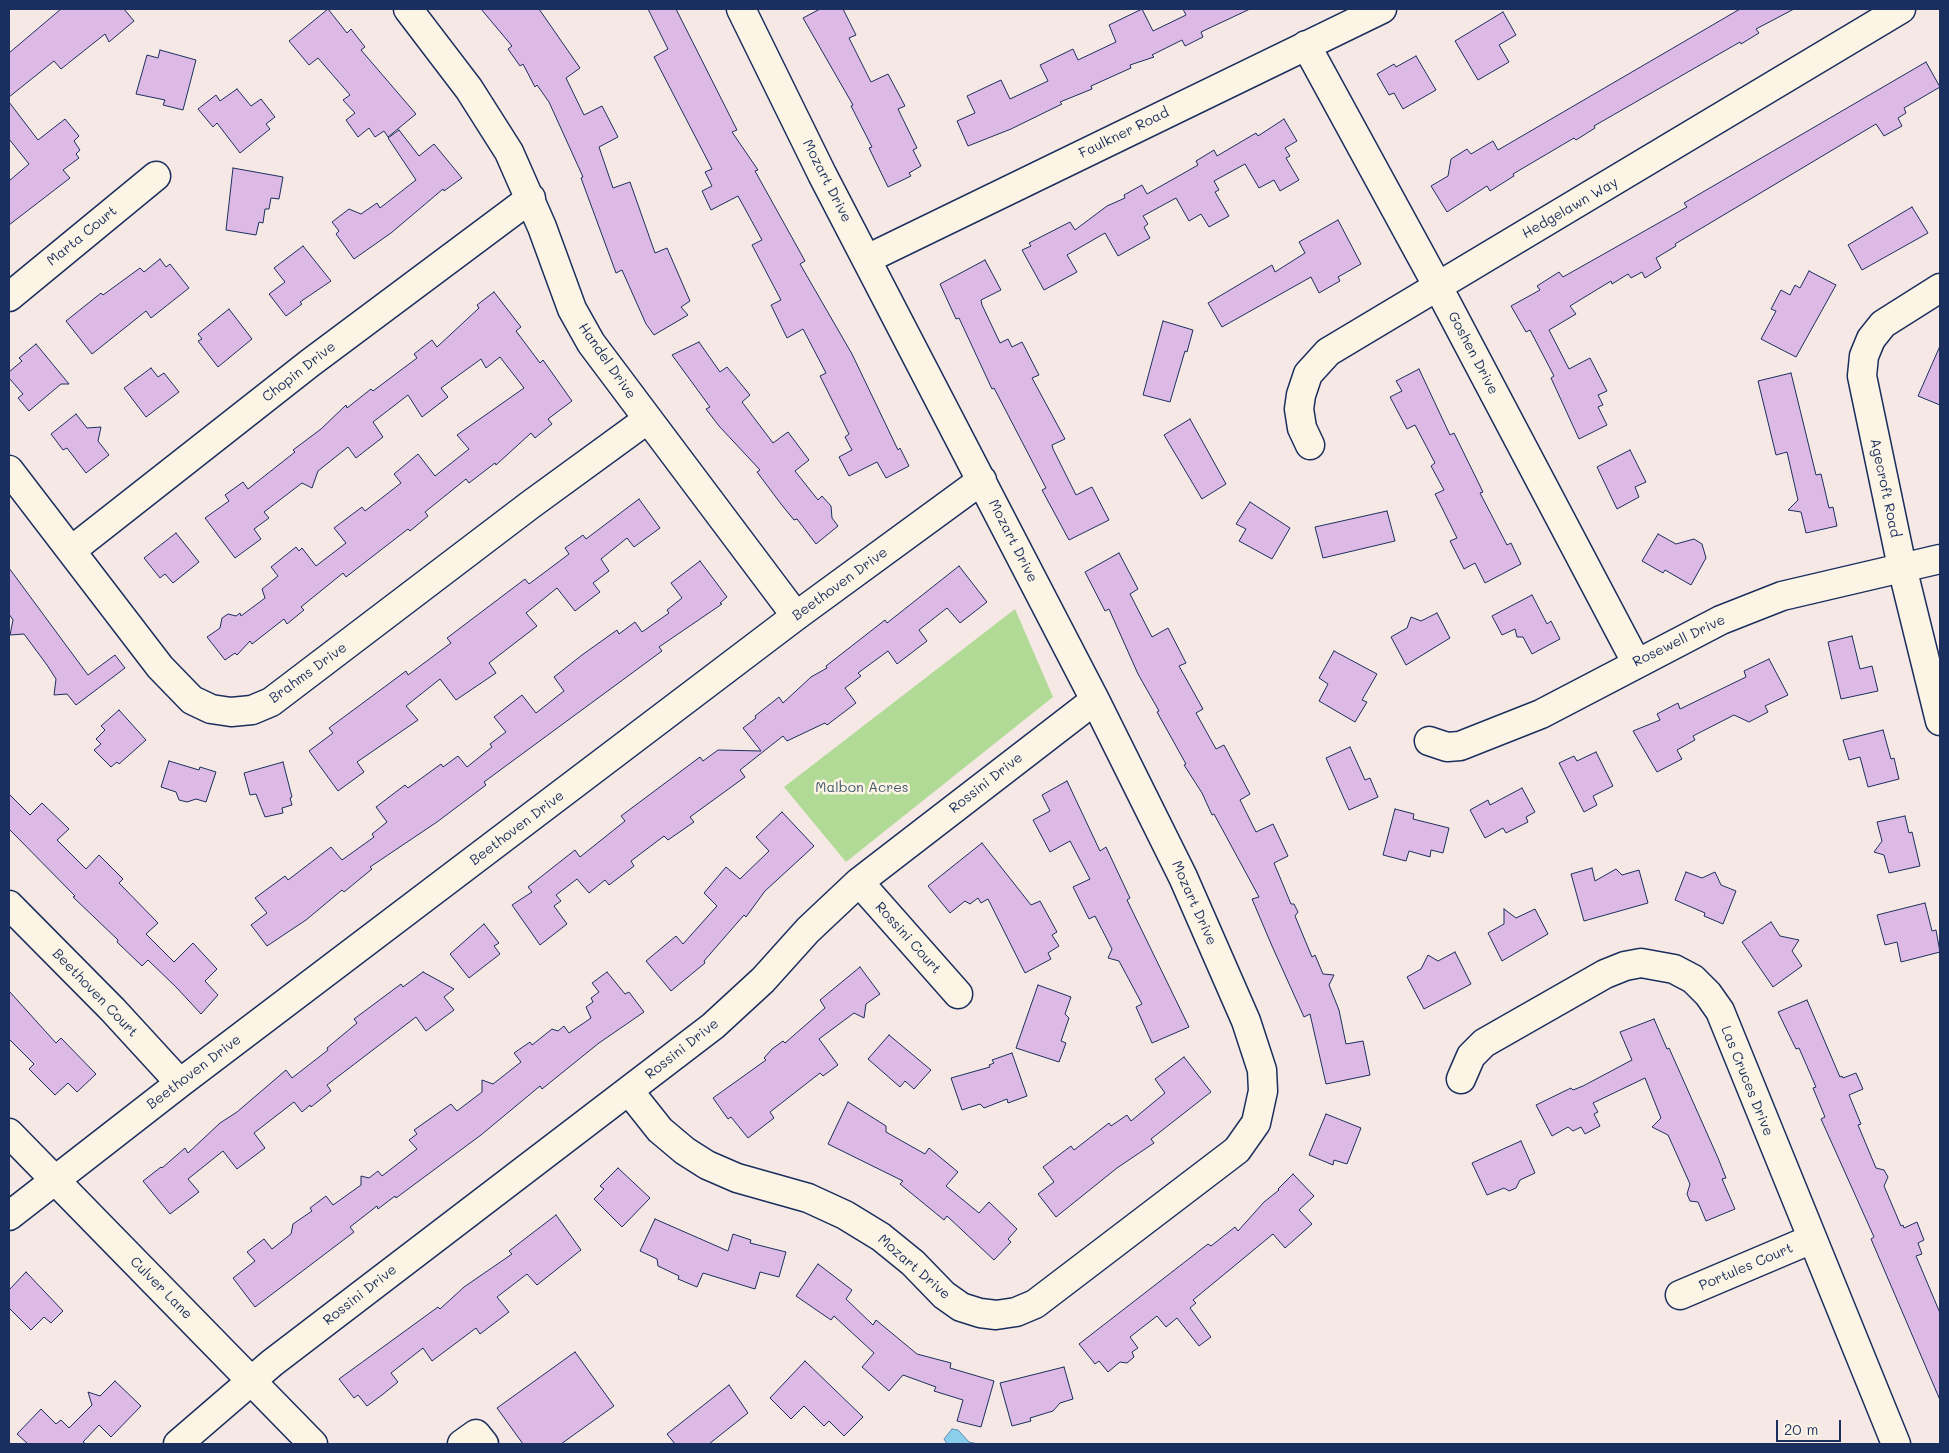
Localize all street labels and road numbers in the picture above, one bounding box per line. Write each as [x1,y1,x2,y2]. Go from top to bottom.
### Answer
street label: Faulkner Road [1076,104,1172,162]
street label: Mozart Drive [799,137,855,225]
street label: Hedgelawn Way [1519,174,1621,242]
street label: Marta Court [44,203,120,269]
street label: Goshen Drive [1444,309,1502,397]
street label: Handel Drive [575,320,639,402]
street label: Chopin Drive [259,338,339,406]
street label: Agecroft Road [1866,437,1904,539]
street label: Mozart Drive [985,497,1041,585]
street label: Beethoven Drive [789,544,891,624]
street label: Rosewell Drive [1630,611,1728,671]
street label: Brahms Drive [266,639,350,707]
street label: Rossini Drive [946,749,1026,817]
street label: Beethoven Drive [467,787,567,869]
street label: Mozart Drive [1168,858,1220,948]
street label: Rossini Court [871,899,945,977]
street label: Beethoven Court [49,946,141,1040]
street label: Rossini Drive [642,1015,722,1083]
street label: Las Cruces Drive [1717,1024,1777,1138]
street label: Beethoven Drive [144,1031,244,1113]
street label: Mozart Drive [874,1231,954,1303]
street label: Portules Court [1697,1240,1795,1294]
street label: Culver Lane [126,1253,196,1323]
street label: Rossini Drive [320,1261,400,1329]

